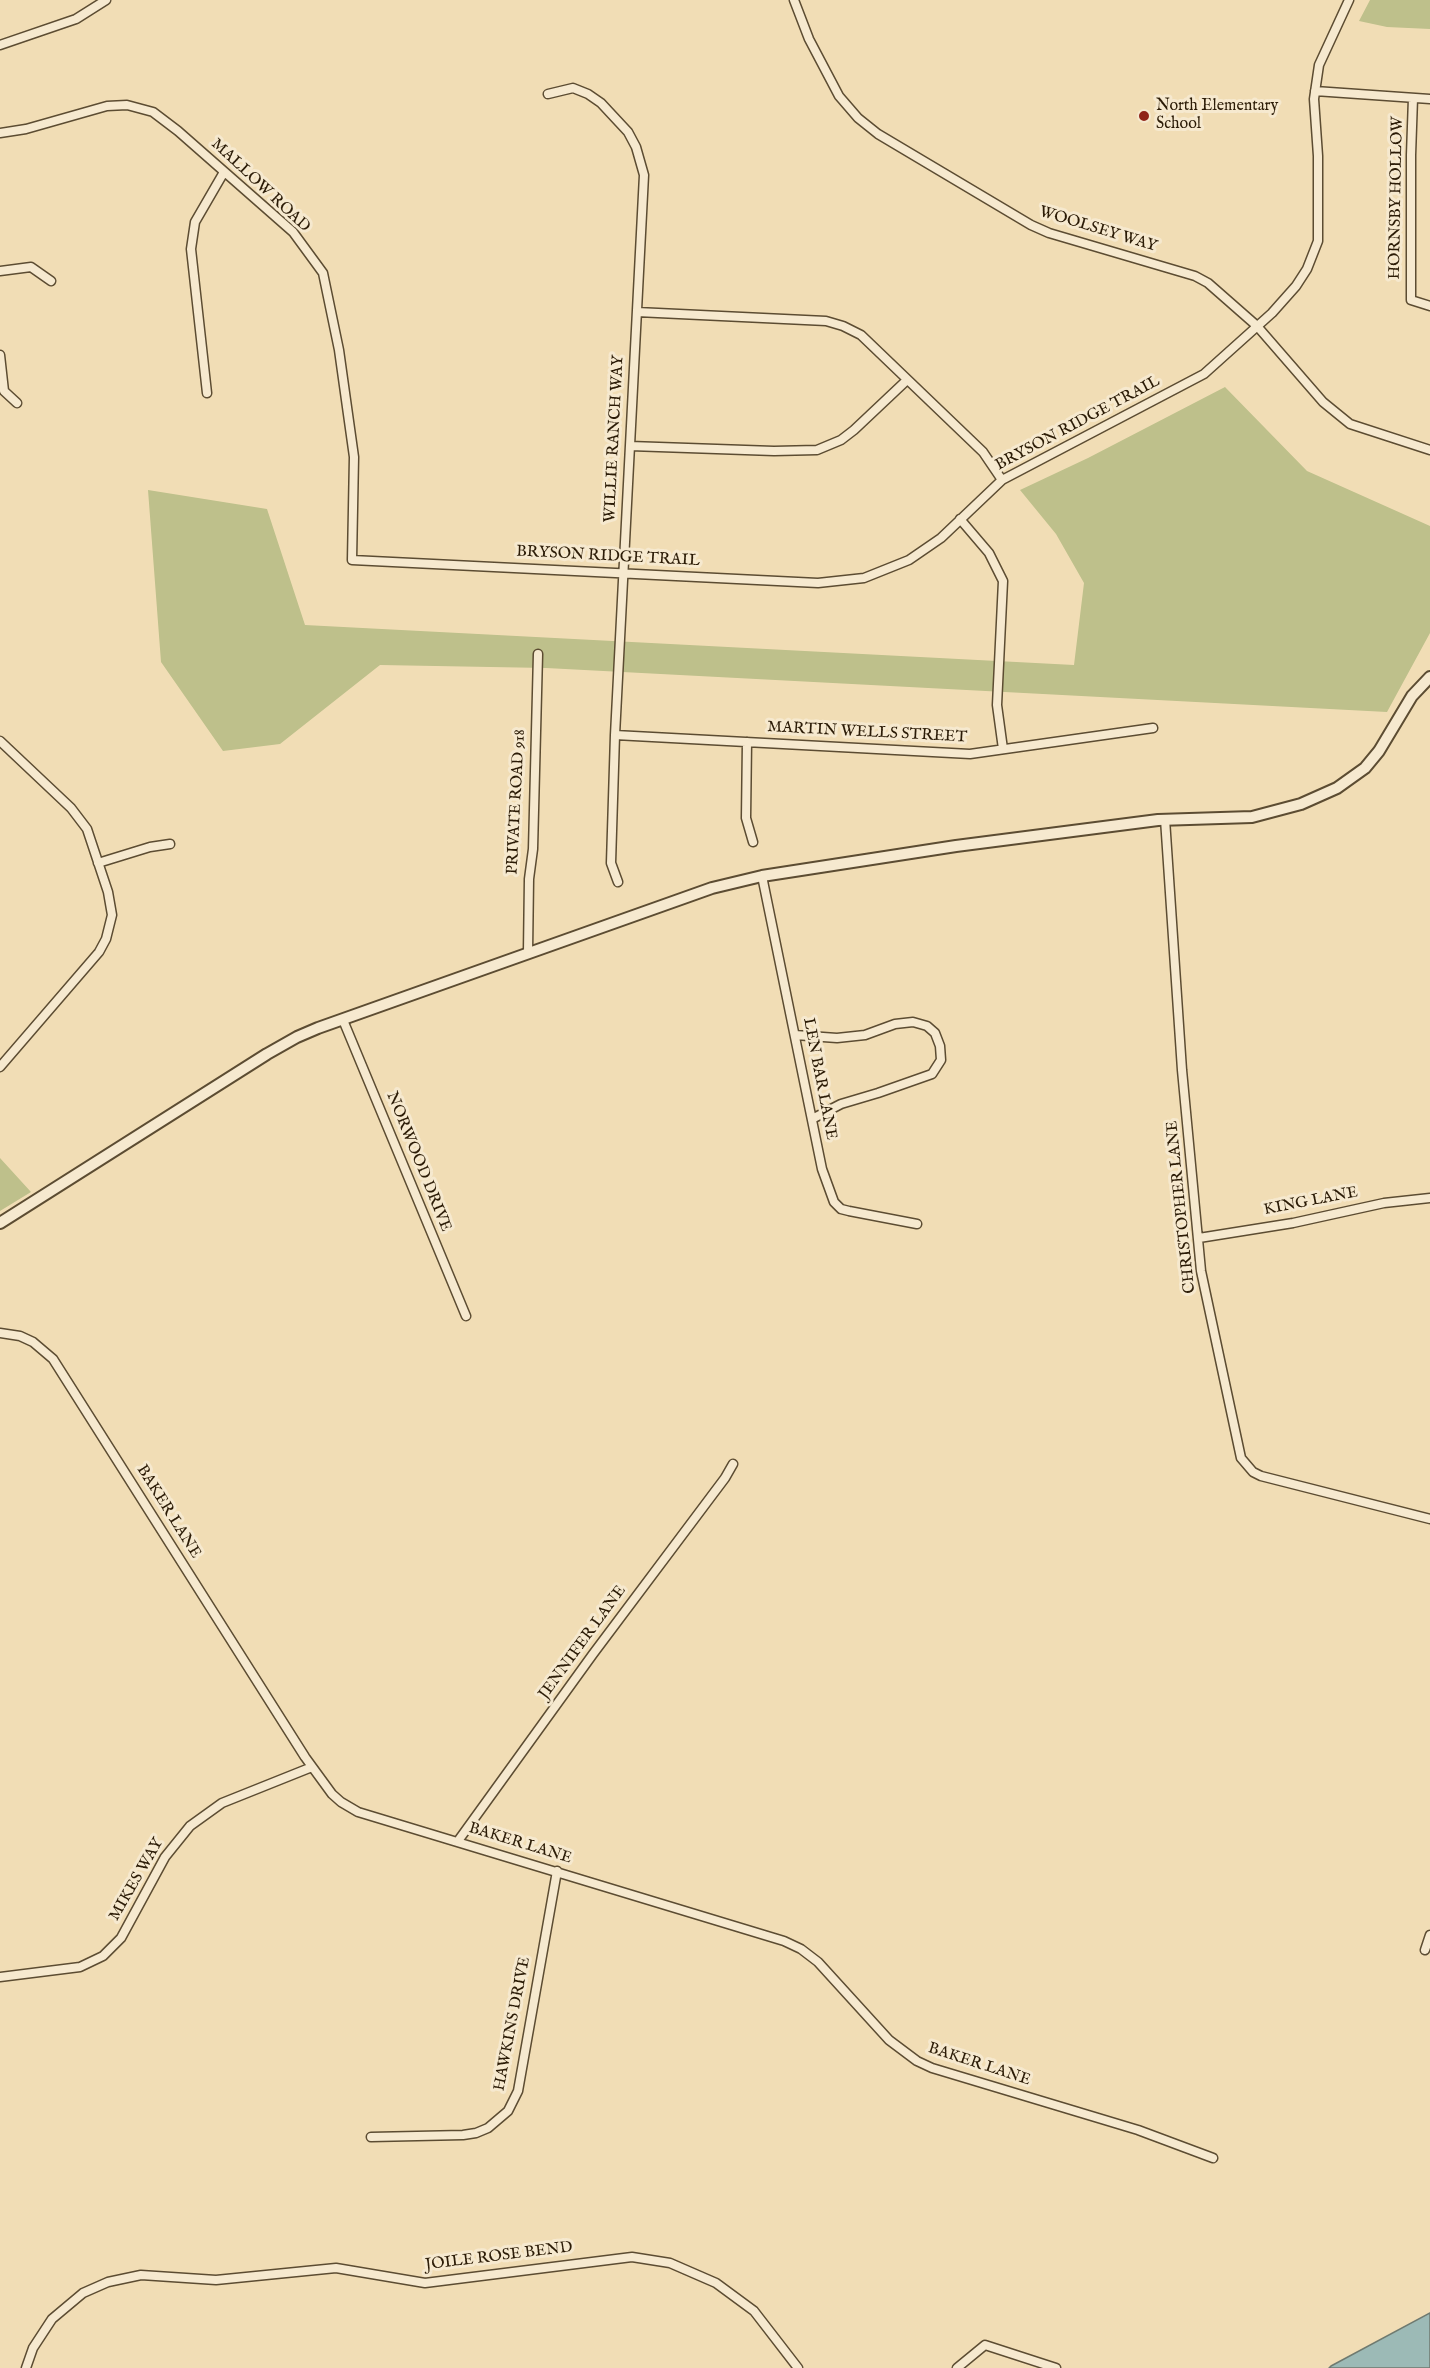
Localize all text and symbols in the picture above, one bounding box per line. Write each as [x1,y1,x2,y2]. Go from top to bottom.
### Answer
place label: North Elementary School [1156,97,1278,135]
marker: North Elementary School [1137,109,1151,123]
street label: HORNSBY HOLLOW [1386,116,1408,280]
street label: MALLOW ROAD [206,135,314,237]
street label: WOOLSEY WAY [1037,203,1159,257]
street label: WILLIE RANCH WAY [601,355,629,523]
street label: BRYSON RIDGE TRAIL [992,372,1164,476]
street label: BRYSON RIDGE TRAIL [516,543,700,571]
street label: MARTIN WELLS STREET [767,718,967,748]
street label: PRIVATE ROAD 918 [504,729,530,875]
street label: LEN BAR LANE [798,1016,840,1142]
street label: NORWOOD DRIVE [381,1089,455,1235]
street label: CHRISTOPHER LANE [1163,1120,1201,1294]
street label: KING LANE [1262,1183,1360,1221]
street label: BAKER LANE [132,1462,204,1562]
street label: JENNIFER LANE [535,1582,631,1704]
street label: BAKER LANE [466,1819,574,1869]
street label: MIKES WAY [106,1835,168,1925]
street label: HAWKINS DRIVE [491,1955,535,2093]
street label: BAKER LANE [925,2039,1033,2091]
street label: JOILE ROSE BEND [424,2238,574,2276]

